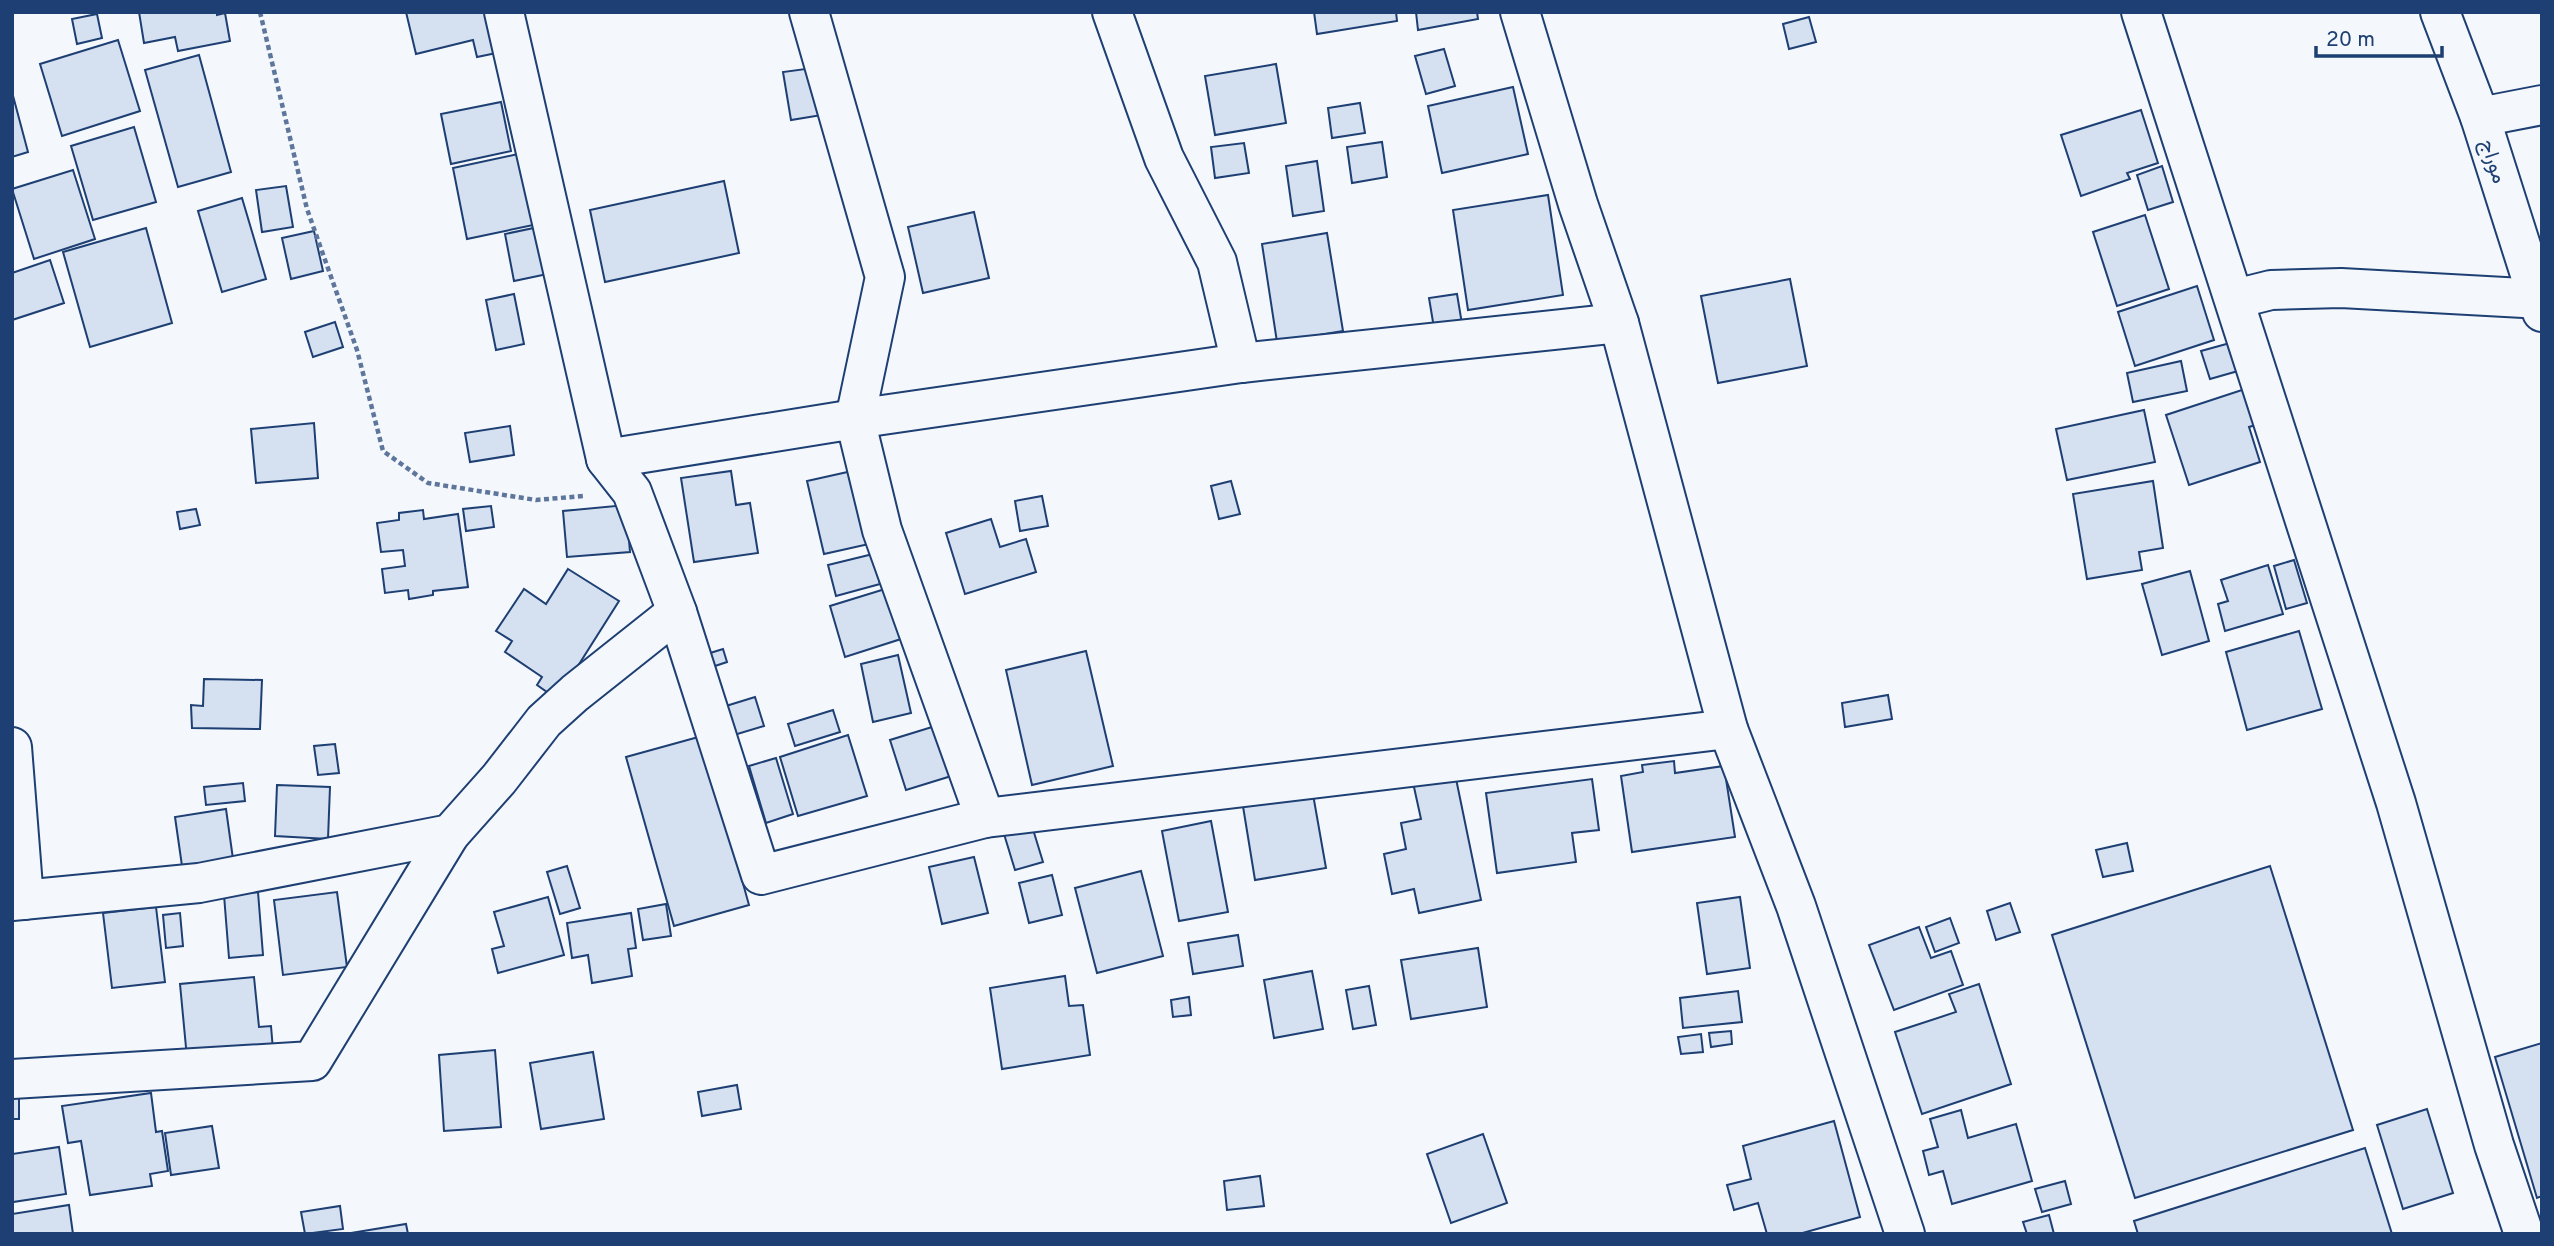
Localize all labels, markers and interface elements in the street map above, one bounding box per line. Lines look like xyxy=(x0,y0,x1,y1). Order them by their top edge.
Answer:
scale bar xyxy=(2316,14,2442,58)
text: 20 m xyxy=(2326,27,2375,54)
street label: موراج xyxy=(2473,136,2512,187)

